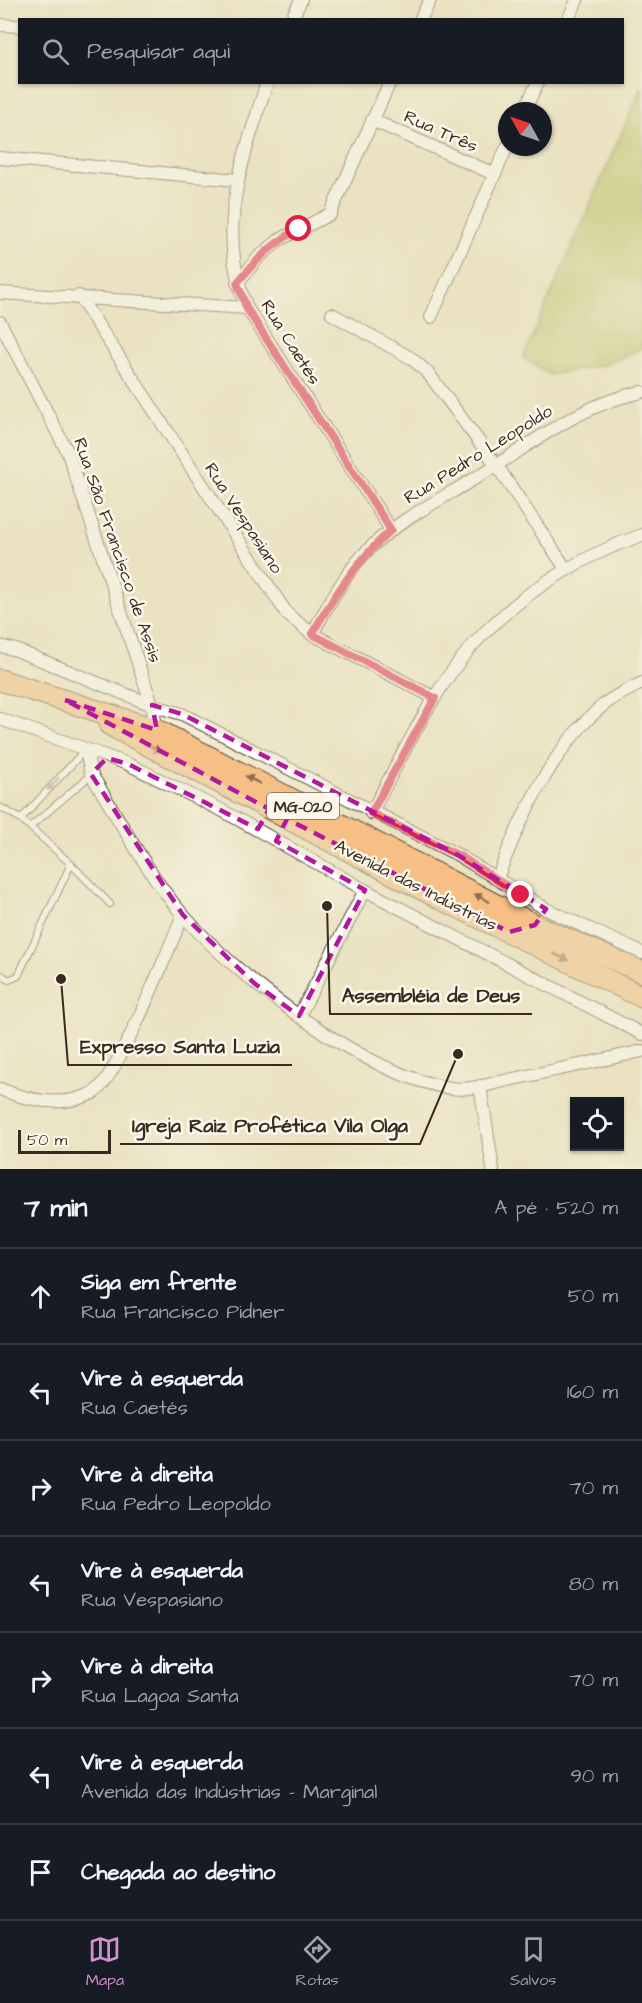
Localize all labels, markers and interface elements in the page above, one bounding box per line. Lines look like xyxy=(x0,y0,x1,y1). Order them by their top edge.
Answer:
search box xyxy=(18,18,624,84)
icon: search xyxy=(39,35,72,68)
text: Pesquisar aqui xyxy=(87,36,230,67)
north arrow xyxy=(498,102,552,156)
street label: Rua Três xyxy=(400,104,482,159)
route start xyxy=(285,215,311,241)
street label: Rua Caetés xyxy=(255,295,327,390)
street label: Rua Pedro Leopoldo xyxy=(399,399,557,510)
street label: Rua São Francisco de Assis xyxy=(67,434,168,666)
street label: Rua Vespasiano xyxy=(198,458,289,579)
one-way arrow xyxy=(145,743,162,753)
one-way arrow xyxy=(244,775,261,785)
one-way arrow xyxy=(46,777,60,792)
road number: MG-020 xyxy=(267,793,339,819)
street label: Avenida das Indústrias xyxy=(330,833,502,937)
route end xyxy=(507,881,533,907)
one-way arrow xyxy=(474,894,491,903)
one-way arrow xyxy=(553,953,570,962)
callout: Assembléia de Deus xyxy=(330,976,532,1014)
text: Assembléia de Deus xyxy=(342,982,520,1010)
callout: Expresso Santa Luzia xyxy=(68,1027,292,1065)
text: Expresso Santa Luzia xyxy=(80,1033,281,1061)
map controls xyxy=(570,1097,624,1151)
button: locate xyxy=(570,1097,624,1151)
callout: Igreja Raiz Profética Vila Olga xyxy=(120,1106,420,1144)
text: Igreja Raiz Profética Vila Olga xyxy=(132,1112,409,1141)
scale bar xyxy=(18,1127,111,1154)
text: 50 m xyxy=(27,1129,67,1151)
text: 7 min xyxy=(24,1190,88,1226)
text: A pé · 520 m xyxy=(495,1194,618,1222)
text: Siga em frente xyxy=(81,1267,237,1298)
icon: ahead xyxy=(24,1280,57,1313)
text: 50 m xyxy=(568,1282,618,1310)
text: Rua Francisco Pidner xyxy=(81,1298,284,1326)
text: Vire à esquerda xyxy=(81,1363,243,1394)
icon: left xyxy=(24,1376,57,1409)
text: 160 m xyxy=(567,1378,618,1406)
text: Rua Caetés xyxy=(81,1394,188,1422)
text: Vire à direita xyxy=(81,1459,213,1490)
icon: right xyxy=(24,1472,57,1505)
text: 70 m xyxy=(570,1474,618,1502)
text: Rua Pedro Leopoldo xyxy=(81,1490,271,1518)
text: Vire à esquerda xyxy=(81,1555,243,1586)
icon: left xyxy=(24,1568,57,1601)
text: 80 m xyxy=(569,1570,618,1598)
text: Rua Vespasiano xyxy=(81,1586,223,1614)
text: Vire à direita xyxy=(81,1651,213,1682)
icon: right xyxy=(24,1664,57,1697)
text: 70 m xyxy=(570,1666,618,1694)
text: Rua Lagoa Santa xyxy=(81,1682,239,1710)
text: Vire à esquerda xyxy=(81,1747,243,1778)
icon: left xyxy=(24,1760,57,1793)
text: 90 m xyxy=(570,1762,618,1790)
text: Avenida das Indústrias - Marginal xyxy=(81,1778,377,1806)
icon: arrive xyxy=(24,1856,57,1889)
text: Chegada ao destino xyxy=(81,1857,275,1888)
tab: Mapa xyxy=(86,1933,124,1991)
tab: Rotas xyxy=(296,1933,339,1991)
tab: Salvos xyxy=(510,1933,556,1991)

